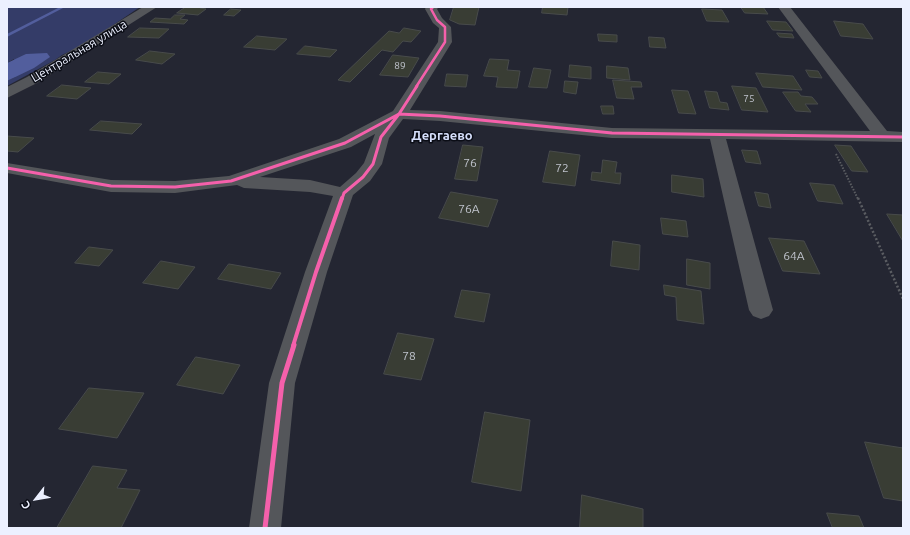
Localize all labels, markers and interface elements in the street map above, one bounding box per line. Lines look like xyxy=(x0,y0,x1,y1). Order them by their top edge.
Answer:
street label: Центральная улица xyxy=(29,17,129,85)
house number: 89 xyxy=(394,60,406,72)
house number: 75 xyxy=(743,93,755,105)
district label: Дергаево xyxy=(411,128,473,144)
house number: 76 xyxy=(463,156,477,170)
house number: 72 xyxy=(555,161,569,175)
house number: 76А xyxy=(458,202,480,216)
house number: 64А xyxy=(783,249,805,263)
house number: 78 xyxy=(402,349,416,363)
north arrow xyxy=(16,479,56,519)
text: С xyxy=(19,499,33,511)

